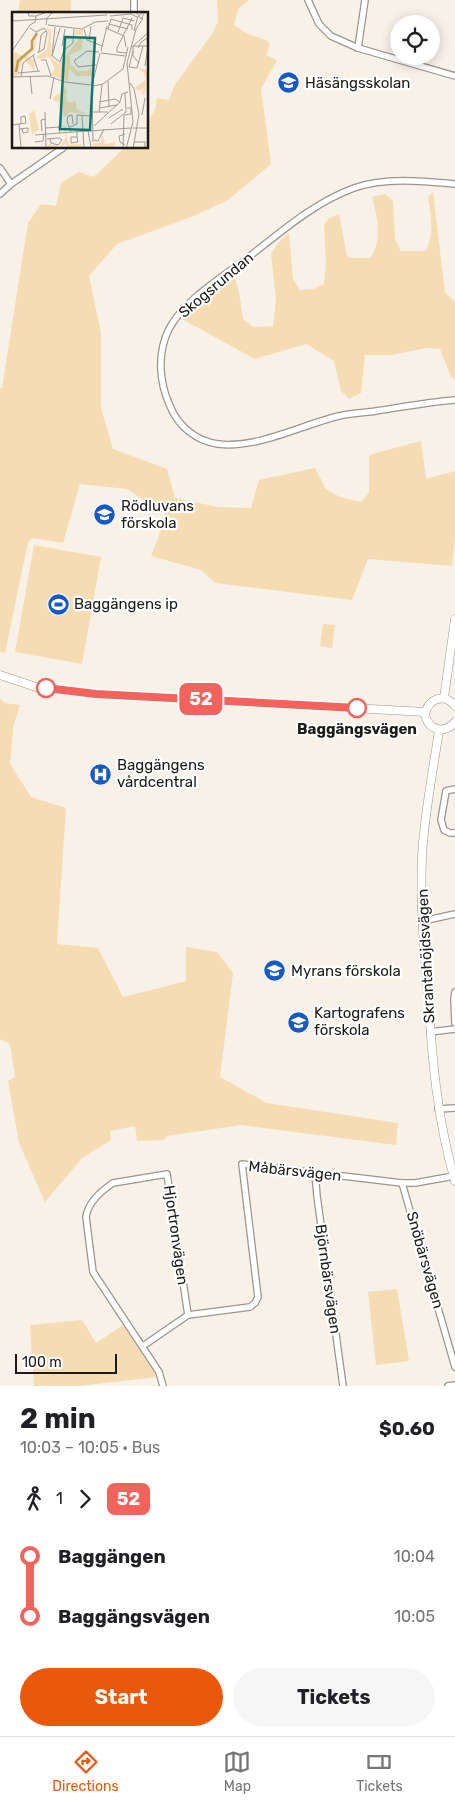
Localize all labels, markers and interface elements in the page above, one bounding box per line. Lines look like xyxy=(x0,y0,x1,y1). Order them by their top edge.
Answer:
inset map xyxy=(12,12,149,149)
map controls xyxy=(390,15,440,65)
button: locate xyxy=(390,15,440,65)
school or university icon: Häsängsskolan xyxy=(277,71,301,95)
place label: Häsängsskolan xyxy=(305,74,410,92)
street label: Skogsrundan xyxy=(175,249,257,321)
place label: Rödluvans förskola xyxy=(121,497,194,532)
school or university icon: Rödluvans förskola xyxy=(93,503,117,527)
sports icon: Baggängens ip xyxy=(46,592,70,616)
place label: Baggängens ip xyxy=(74,595,178,613)
unlabelled marker xyxy=(36,678,56,698)
line badge: 52 xyxy=(178,683,224,715)
text: 52 xyxy=(189,688,213,710)
marker: Baggängsvägen xyxy=(347,698,367,718)
place label: Baggängsvägen xyxy=(297,720,417,738)
place label: Baggängens vårdcentral xyxy=(117,756,205,791)
hospital icon: Baggängens vårdcentral xyxy=(89,762,113,786)
street label: Skrantahöjdsvägen xyxy=(413,888,439,1024)
school or university icon: Myrans förskola xyxy=(263,959,287,983)
place label: Myrans förskola xyxy=(291,962,401,980)
place label: Kartografens förskola xyxy=(314,1004,405,1039)
school or university icon: Kartografens förskola xyxy=(286,1010,310,1034)
street label: Måbärsvägen xyxy=(248,1157,342,1185)
street label: Hjortronvägen xyxy=(160,1184,192,1286)
street label: Snöbärsvägen xyxy=(403,1209,447,1311)
street label: Björnbärsvägen xyxy=(311,1223,345,1335)
scale bar xyxy=(15,1351,118,1374)
text: 100 m xyxy=(22,1354,62,1371)
text: 2 min xyxy=(20,1402,96,1435)
text: $0.60 xyxy=(379,1417,435,1440)
text: 10:03 – 10:05 · Bus xyxy=(20,1438,160,1457)
icon: walk xyxy=(20,1485,48,1513)
icon: forward xyxy=(71,1485,99,1513)
text: 52 xyxy=(117,1488,140,1510)
text: 1 xyxy=(56,1489,63,1508)
text: Baggängen xyxy=(58,1545,166,1568)
text: 10:04 xyxy=(394,1547,435,1566)
text: Baggängsvägen xyxy=(58,1605,210,1628)
text: 10:05 xyxy=(394,1607,435,1626)
button: Start xyxy=(20,1668,223,1726)
button: Tickets xyxy=(233,1668,435,1726)
tab: Directions xyxy=(52,1748,119,1795)
tab: Map xyxy=(223,1748,251,1795)
tab: Tickets xyxy=(356,1748,403,1795)

